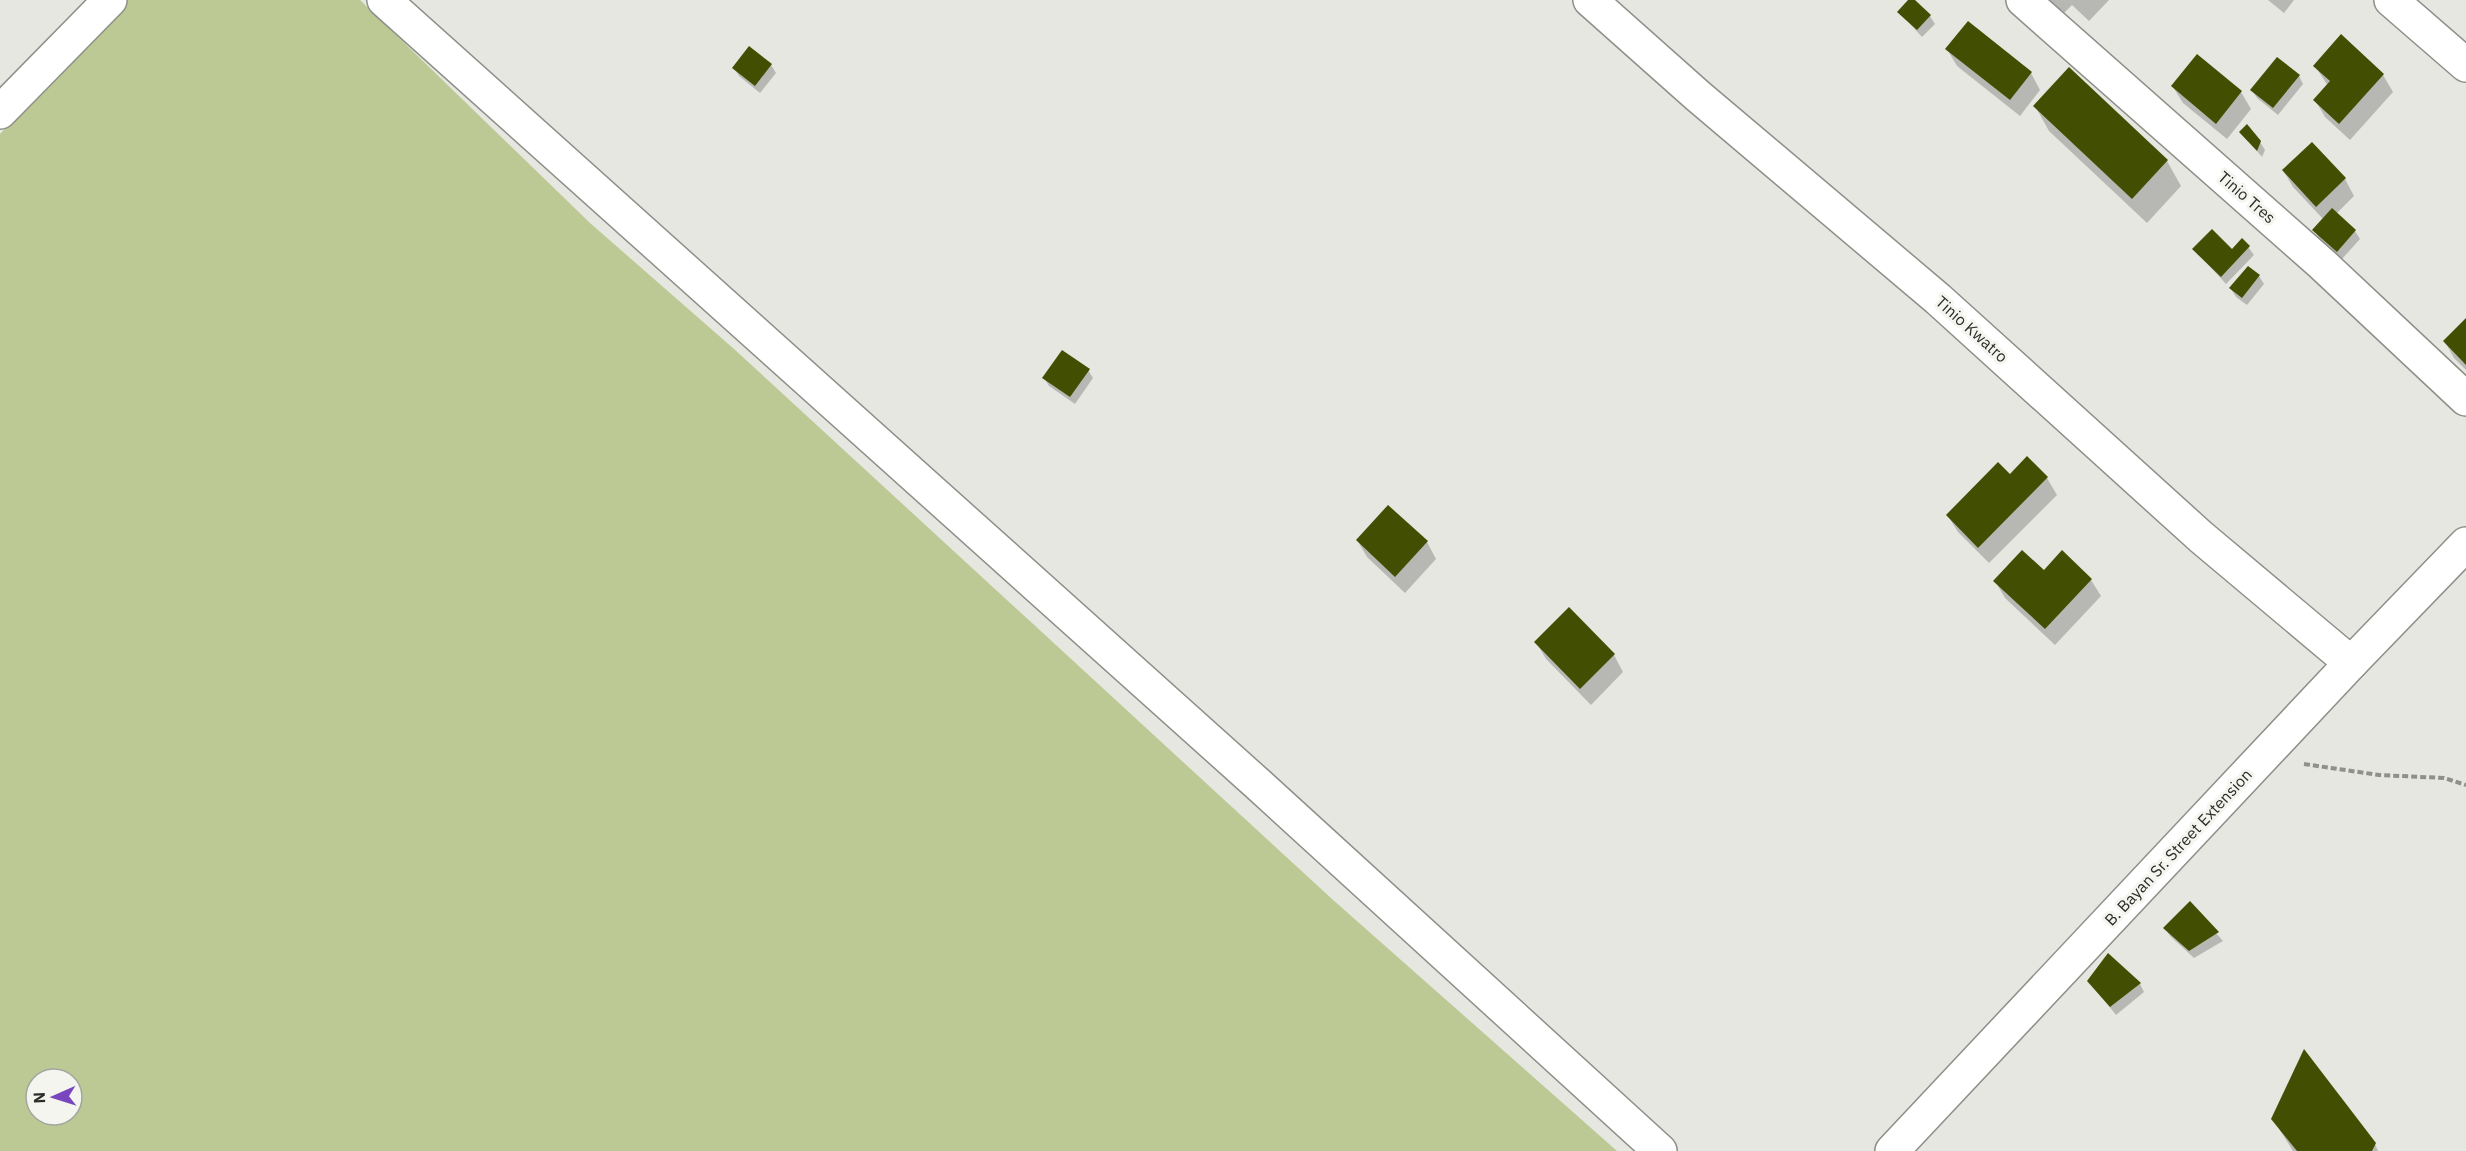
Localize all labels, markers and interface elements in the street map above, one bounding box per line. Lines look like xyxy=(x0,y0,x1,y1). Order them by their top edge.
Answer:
street label: Tinio Tres xyxy=(2214,167,2280,227)
street label: Tinio Kwatro xyxy=(1932,291,2012,367)
street label: B. Bayan Sr. Street Extension xyxy=(2100,765,2256,929)
north arrow xyxy=(24,1067,84,1127)
text: N xyxy=(29,1091,49,1104)

